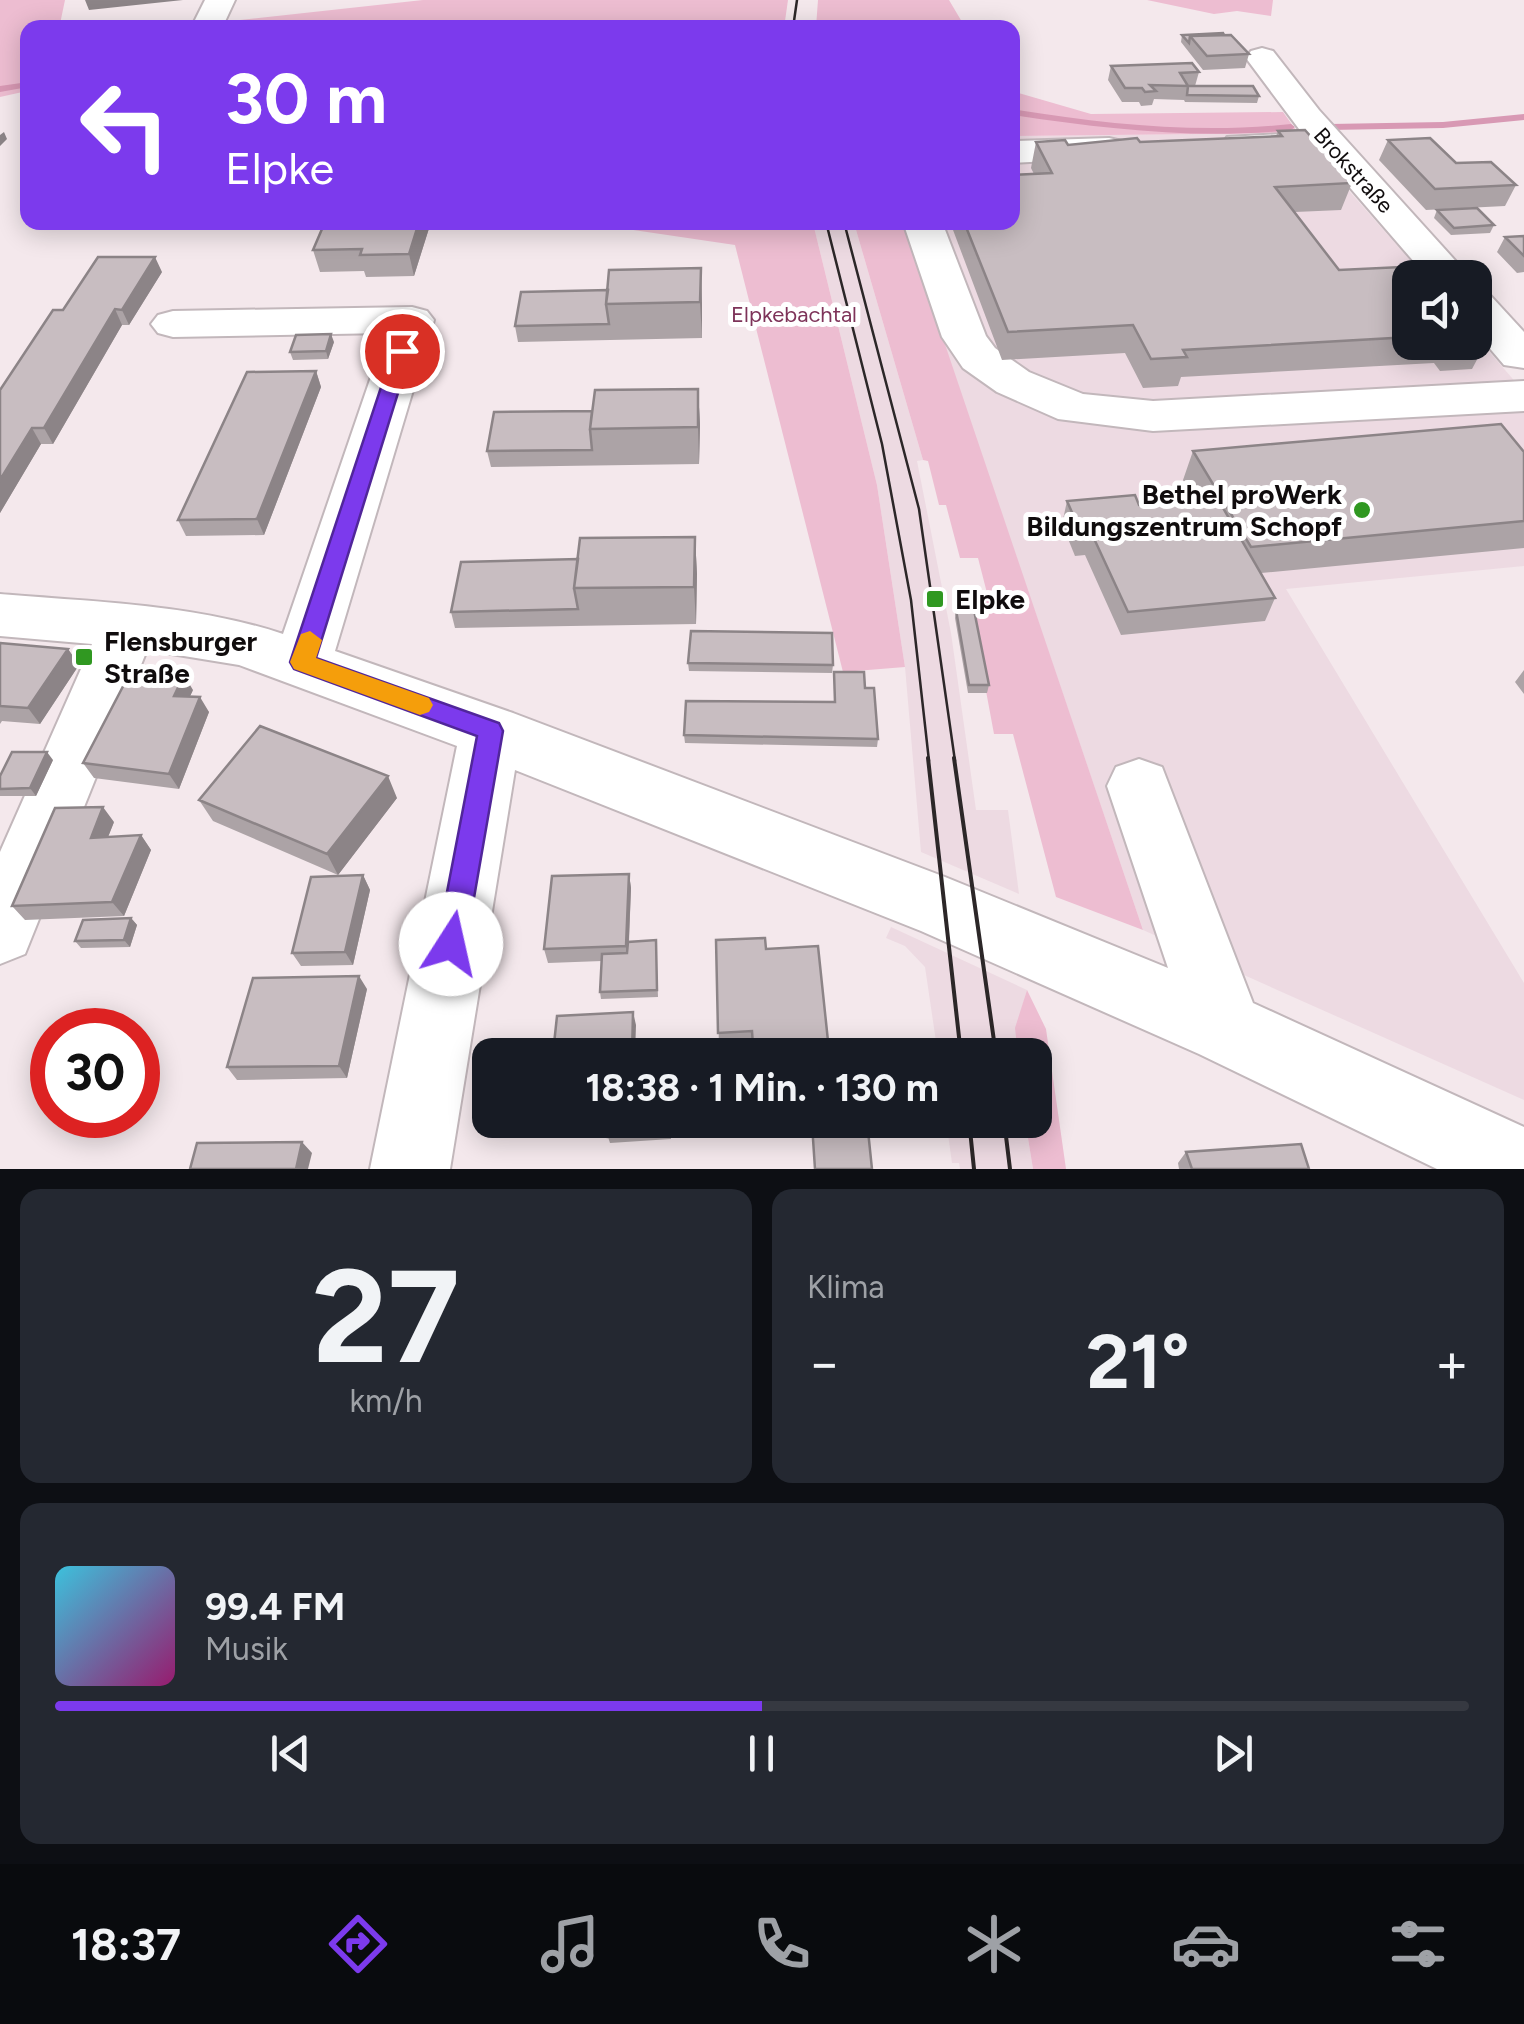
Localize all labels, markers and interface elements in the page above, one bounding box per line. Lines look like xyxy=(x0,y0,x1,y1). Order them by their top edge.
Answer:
text: 30 m xyxy=(225,56,387,141)
icon: left xyxy=(60,60,190,190)
street label: Brokstraße xyxy=(1308,122,1399,219)
text: Elpke xyxy=(225,141,334,195)
map controls xyxy=(1392,260,1492,360)
button: sound xyxy=(1392,260,1492,360)
park label: Elpkebachtal xyxy=(731,301,857,328)
pin xyxy=(360,309,445,394)
icon: arrive xyxy=(375,324,430,379)
place label: Bethel proWerk Bildungszentrum Schopf xyxy=(1026,477,1343,543)
marker: Bethel proWerk Bildungszentrum Schopf xyxy=(1351,499,1373,521)
place label: Elpke xyxy=(955,582,1025,616)
marker: Elpke xyxy=(924,588,946,610)
place label: Flensburger Straße xyxy=(104,624,257,690)
marker: Flensburger Straße xyxy=(73,646,95,668)
position arrow xyxy=(399,892,503,996)
speed limit sign: 30 xyxy=(30,1008,160,1138)
text: 18:38 · 1 Min. · 130 m xyxy=(585,1065,939,1111)
text: 27 xyxy=(312,1239,460,1395)
text: Klima xyxy=(807,1268,885,1306)
text: 21° xyxy=(1086,1317,1190,1407)
text: − xyxy=(807,1330,841,1396)
text: + xyxy=(1435,1330,1469,1396)
text: km/h xyxy=(349,1382,423,1420)
text: 99.4 FM xyxy=(205,1584,345,1630)
text: Musik xyxy=(205,1630,288,1668)
icon: previous xyxy=(263,1726,318,1781)
icon: pause xyxy=(734,1726,789,1781)
icon: next xyxy=(1206,1726,1261,1781)
icon: directions xyxy=(323,1909,393,1979)
icon: music xyxy=(535,1909,605,1979)
icon: phone xyxy=(747,1909,817,1979)
icon: climate xyxy=(959,1909,1029,1979)
icon: car xyxy=(1171,1909,1241,1979)
icon: filters xyxy=(1383,1909,1453,1979)
text: 18:37 xyxy=(71,1917,181,1971)

